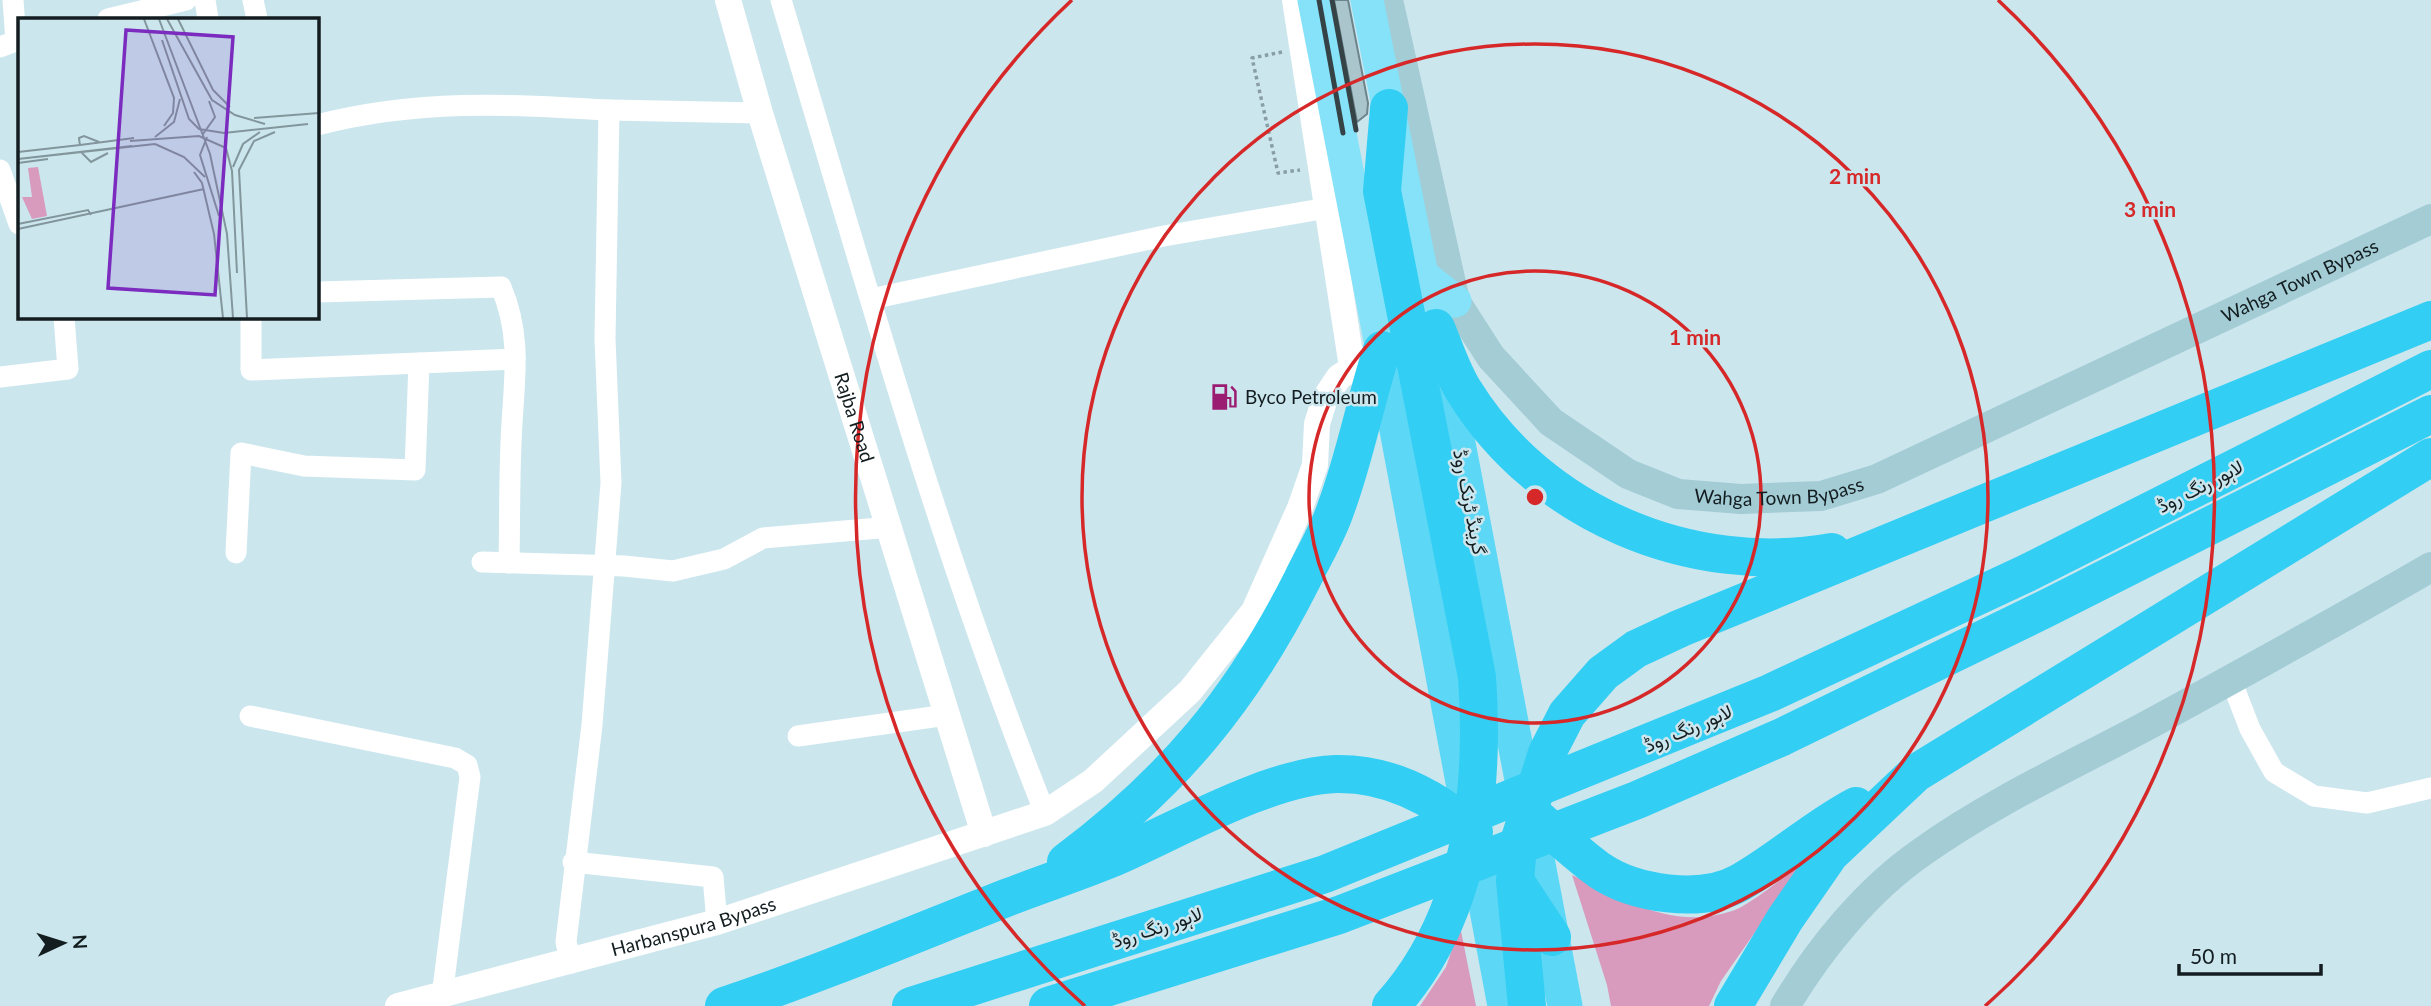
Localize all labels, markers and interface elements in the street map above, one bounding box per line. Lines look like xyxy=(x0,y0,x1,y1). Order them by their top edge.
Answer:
inset map xyxy=(18,18,318,318)
text: 2 min xyxy=(1829,163,1881,188)
text: 3 min xyxy=(2124,196,2176,221)
street label: Wahga Town Bypass xyxy=(2217,233,2382,327)
text: 1 min xyxy=(1669,324,1721,349)
street label: Rajba Road xyxy=(830,369,880,465)
fuel station icon: Byco Petroleum xyxy=(1209,382,1239,412)
place label: Byco Petroleum xyxy=(1245,385,1377,408)
street label: گرینڈ ٹرنک روڈ xyxy=(1448,447,1492,557)
street label: لاہور رنگ روڈ xyxy=(2153,454,2247,519)
street label: Wahga Town Bypass xyxy=(1694,472,1866,510)
centre of rings xyxy=(1523,485,1547,509)
street label: لاہور رنگ روڈ xyxy=(1640,699,1736,758)
street label: Harbanspura Bypass xyxy=(609,891,779,960)
street label: لاہور رنگ روڈ xyxy=(1109,901,1205,954)
north arrow xyxy=(28,908,98,978)
scale bar xyxy=(2179,932,2321,976)
text: N xyxy=(68,934,92,950)
text: 50 m xyxy=(2190,943,2237,968)

